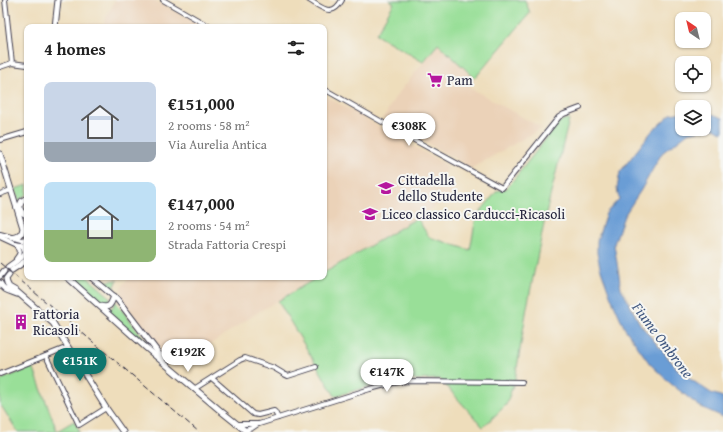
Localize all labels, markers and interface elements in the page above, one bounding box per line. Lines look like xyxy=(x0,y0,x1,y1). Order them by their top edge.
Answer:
north arrow xyxy=(675,12,711,48)
map controls xyxy=(675,12,711,136)
text: 4 homes xyxy=(44,36,106,61)
icon: filters xyxy=(285,37,307,59)
button: locate xyxy=(675,56,711,92)
place label: Pam xyxy=(447,70,473,90)
supermarket icon: Pam xyxy=(426,71,444,89)
text: €151,000 xyxy=(168,91,234,116)
icon: home xyxy=(76,98,124,146)
button: layers xyxy=(675,100,711,136)
pin: €308K xyxy=(381,113,437,147)
text: 2 rooms · 58 m² xyxy=(168,116,250,135)
text: €308K xyxy=(391,116,427,135)
text: Via Aurelia Antica xyxy=(168,135,267,154)
place label: Cittadella dello Studente xyxy=(398,170,483,206)
school or university icon: Cittadella dello Studente xyxy=(377,179,395,197)
text: €147,000 xyxy=(168,191,234,216)
icon: home xyxy=(76,198,124,246)
place label: Liceo classico Carducci-Ricasoli xyxy=(382,204,565,224)
school or university icon: Liceo classico Carducci-Ricasoli xyxy=(361,205,379,223)
text: 2 rooms · 54 m² xyxy=(168,216,250,235)
text: Strada Fattoria Crespi xyxy=(168,235,286,254)
water label: Fiume Ombrone xyxy=(627,297,699,382)
place label: Fattoria Ricasoli xyxy=(33,304,80,340)
building icon: Fattoria Ricasoli xyxy=(12,313,30,331)
pin: €192K xyxy=(160,339,216,373)
text: €192K xyxy=(170,342,206,361)
pin: €151K xyxy=(52,348,108,382)
text: €151K xyxy=(62,351,98,370)
pin: €147K xyxy=(359,359,415,393)
text: €147K xyxy=(369,362,405,381)

